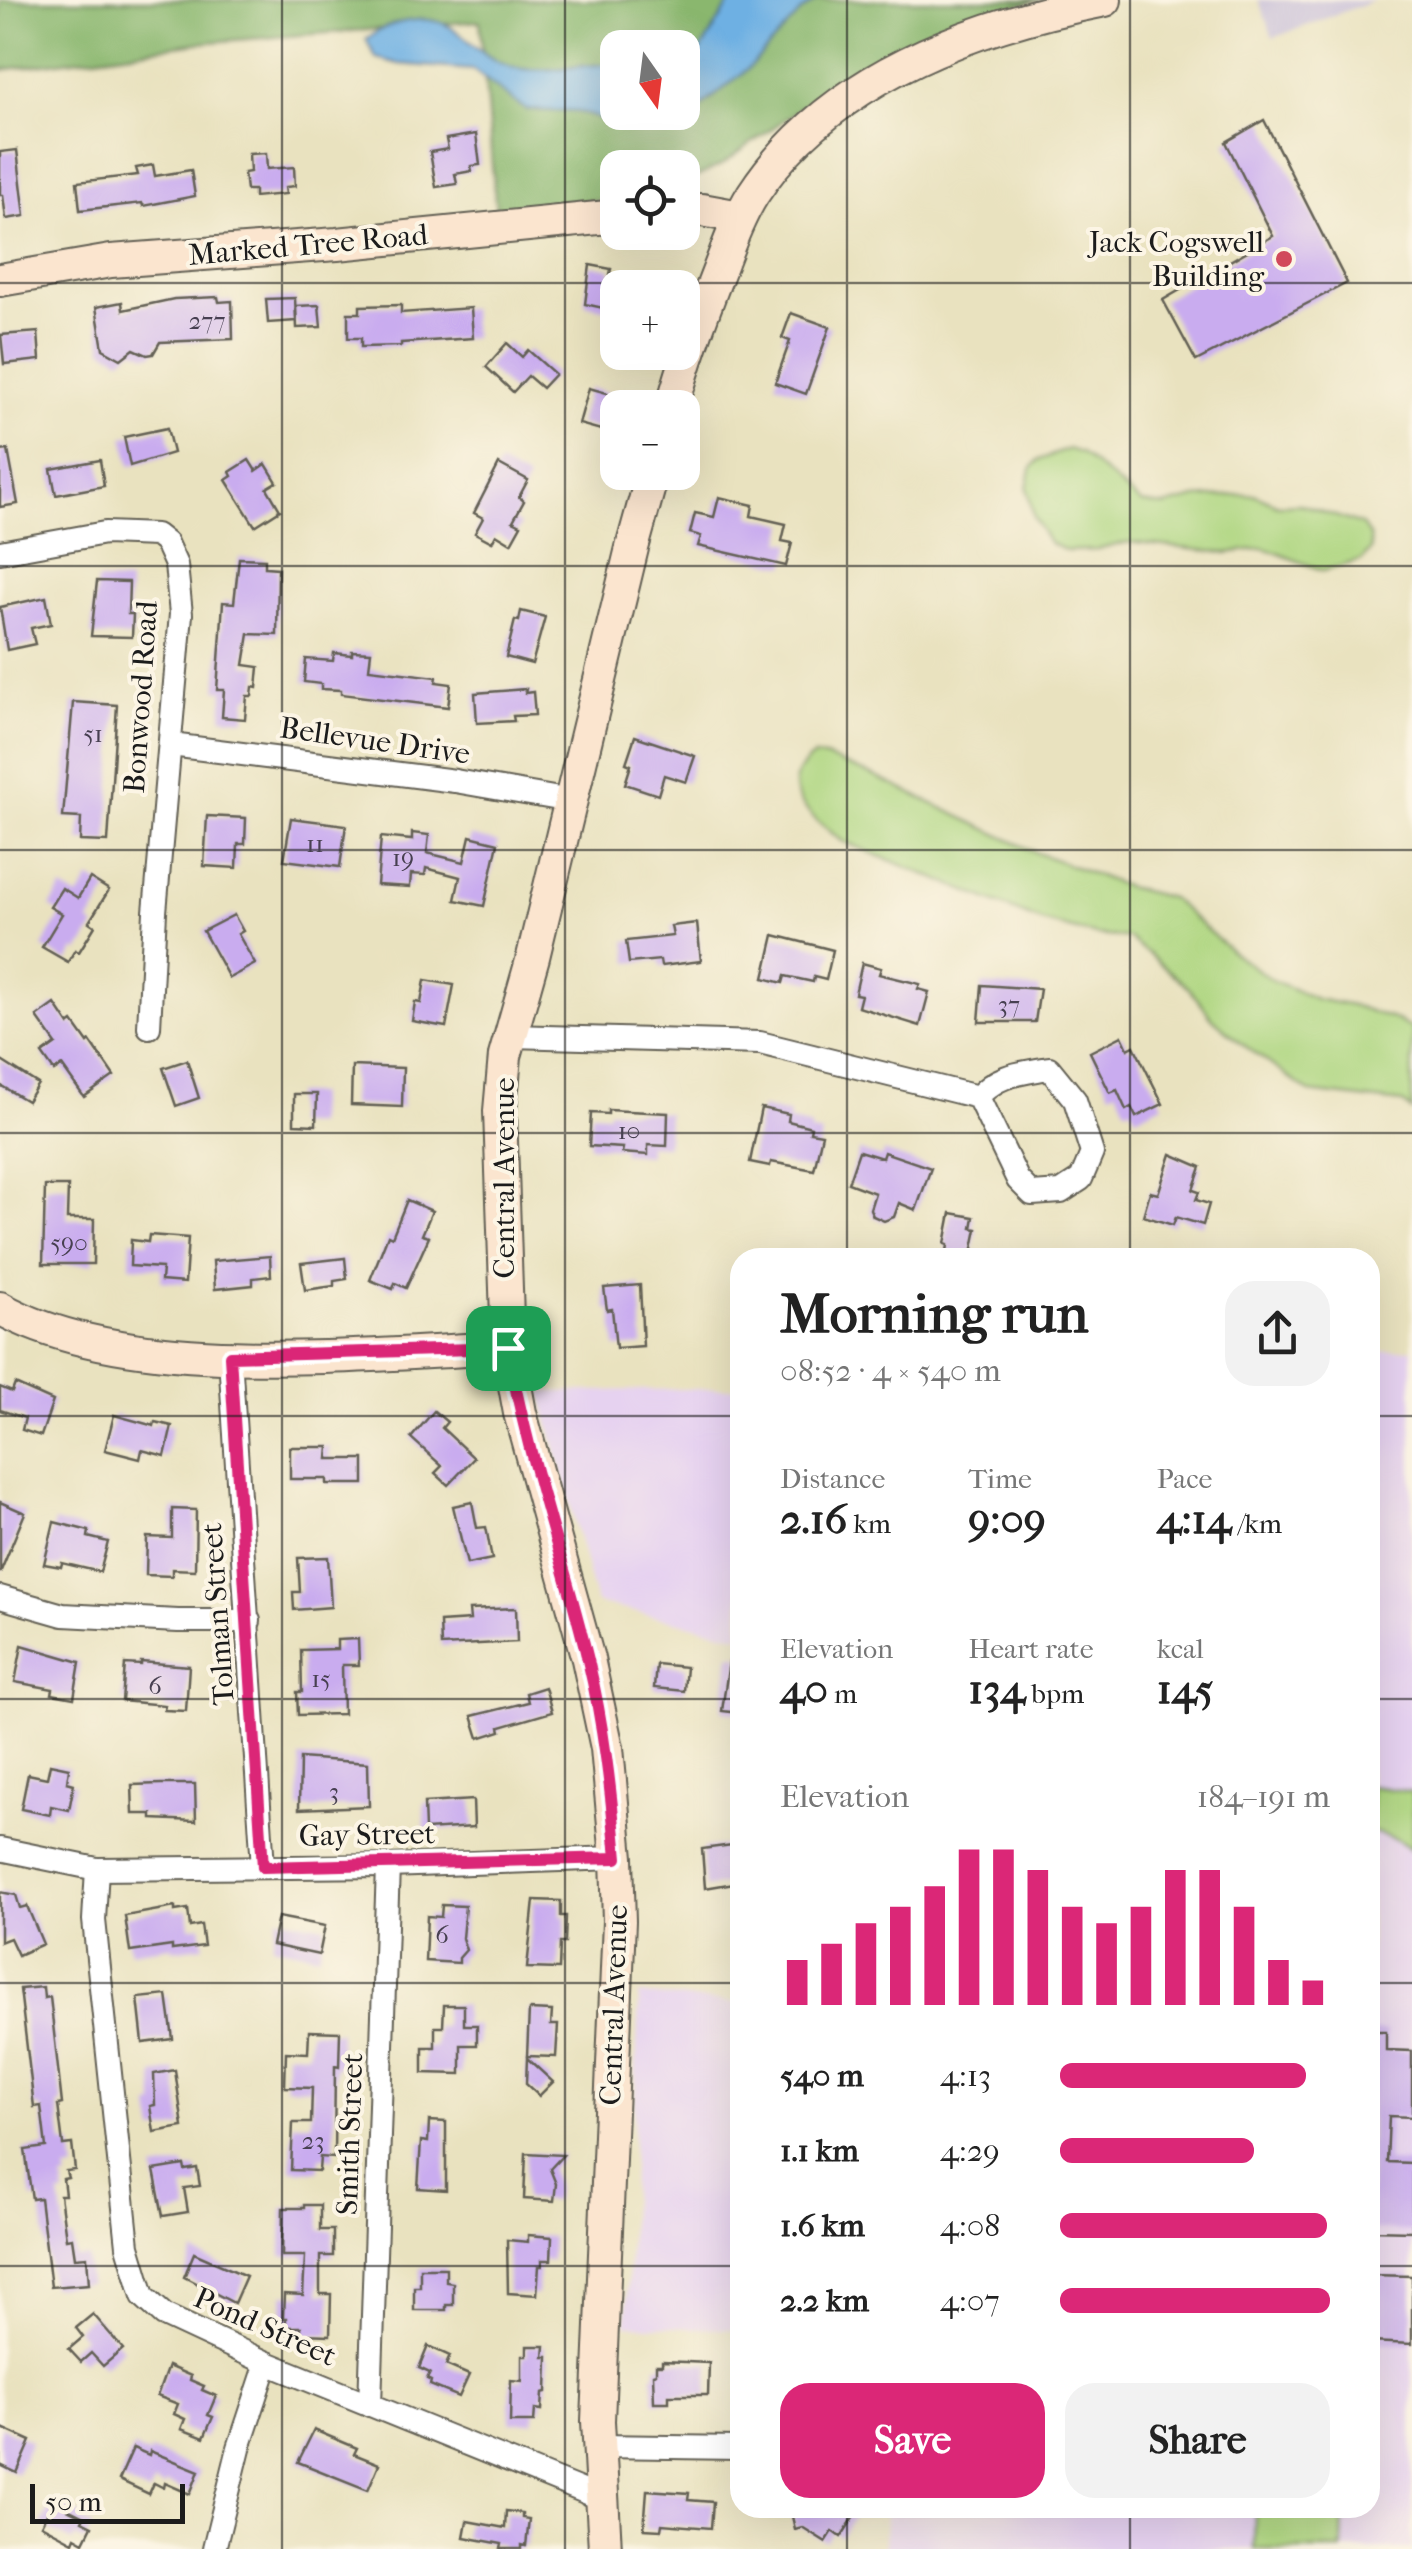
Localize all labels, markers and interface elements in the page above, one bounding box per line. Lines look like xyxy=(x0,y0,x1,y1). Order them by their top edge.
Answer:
north arrow xyxy=(600,30,700,130)
map controls xyxy=(600,30,700,490)
button: locate xyxy=(600,150,700,250)
street label: Marked Tree Road xyxy=(187,217,430,273)
place label: Jack Cogswell Building xyxy=(1087,225,1265,294)
marker: Jack Cogswell Building xyxy=(1273,248,1295,270)
button: + xyxy=(600,270,700,370)
house number: 277 xyxy=(189,306,225,335)
button: − xyxy=(600,390,700,490)
street label: Bonwood Road xyxy=(117,599,165,795)
street label: Bellevue Drive xyxy=(278,710,472,772)
house number: 51 xyxy=(83,719,103,748)
house number: 11 xyxy=(306,829,324,858)
house number: 19 xyxy=(392,843,414,872)
house number: 37 xyxy=(998,990,1020,1019)
street label: Central Avenue xyxy=(487,1077,522,1279)
house number: 10 xyxy=(618,1116,640,1145)
house number: 590 xyxy=(50,1228,88,1257)
button: share xyxy=(1225,1281,1330,1386)
text: Morning run xyxy=(780,1282,1088,1346)
pin xyxy=(466,1306,551,1391)
icon: arrive xyxy=(481,1321,536,1376)
text: 08:52 · 4 × 540 m xyxy=(780,1352,1001,1389)
text: Distance xyxy=(780,1462,885,1495)
text: Time xyxy=(968,1462,1032,1495)
text: Pace xyxy=(1157,1462,1212,1495)
text: 2.16 xyxy=(780,1495,847,1544)
text: 9:09 xyxy=(968,1495,1046,1544)
text: 4:14 xyxy=(1157,1495,1231,1544)
text: km xyxy=(847,1507,891,1540)
text: /km xyxy=(1231,1507,1282,1540)
street label: Tolman Street xyxy=(194,1521,242,1706)
text: Elevation xyxy=(780,1632,893,1665)
text: Heart rate xyxy=(968,1632,1094,1665)
text: kcal xyxy=(1157,1632,1204,1665)
house number: 15 xyxy=(311,1664,331,1693)
text: 40 xyxy=(780,1665,828,1714)
text: 134 xyxy=(968,1665,1025,1714)
text: 145 xyxy=(1157,1665,1214,1714)
house number: 6 xyxy=(148,1671,162,1700)
text: m xyxy=(828,1677,857,1710)
text: bpm xyxy=(1025,1677,1084,1710)
house number: 3 xyxy=(329,1777,339,1806)
text: Elevation xyxy=(780,1778,909,1815)
text: 184–191 m xyxy=(1197,1778,1330,1815)
street label: Gay Street xyxy=(299,1816,436,1854)
street label: Central Avenue xyxy=(593,1904,635,2106)
house number: 6 xyxy=(435,1920,449,1949)
street label: Smith Street xyxy=(330,2052,370,2216)
text: 540 m xyxy=(780,2057,864,2094)
text: 4:13 xyxy=(940,2057,991,2094)
house number: 23 xyxy=(301,2126,325,2155)
text: 1.1 km xyxy=(780,2132,859,2169)
text: 4:29 xyxy=(940,2132,1000,2169)
text: 1.6 km xyxy=(780,2207,865,2244)
text: 4:08 xyxy=(940,2207,1000,2244)
street label: Pond Street xyxy=(189,2280,342,2374)
text: 2.2 km xyxy=(780,2282,869,2319)
text: 4:07 xyxy=(940,2282,1000,2319)
button: Save xyxy=(780,2383,1045,2498)
button: Share xyxy=(1065,2383,1330,2498)
scale bar xyxy=(30,2479,185,2524)
text: 50 m xyxy=(45,2485,102,2518)

